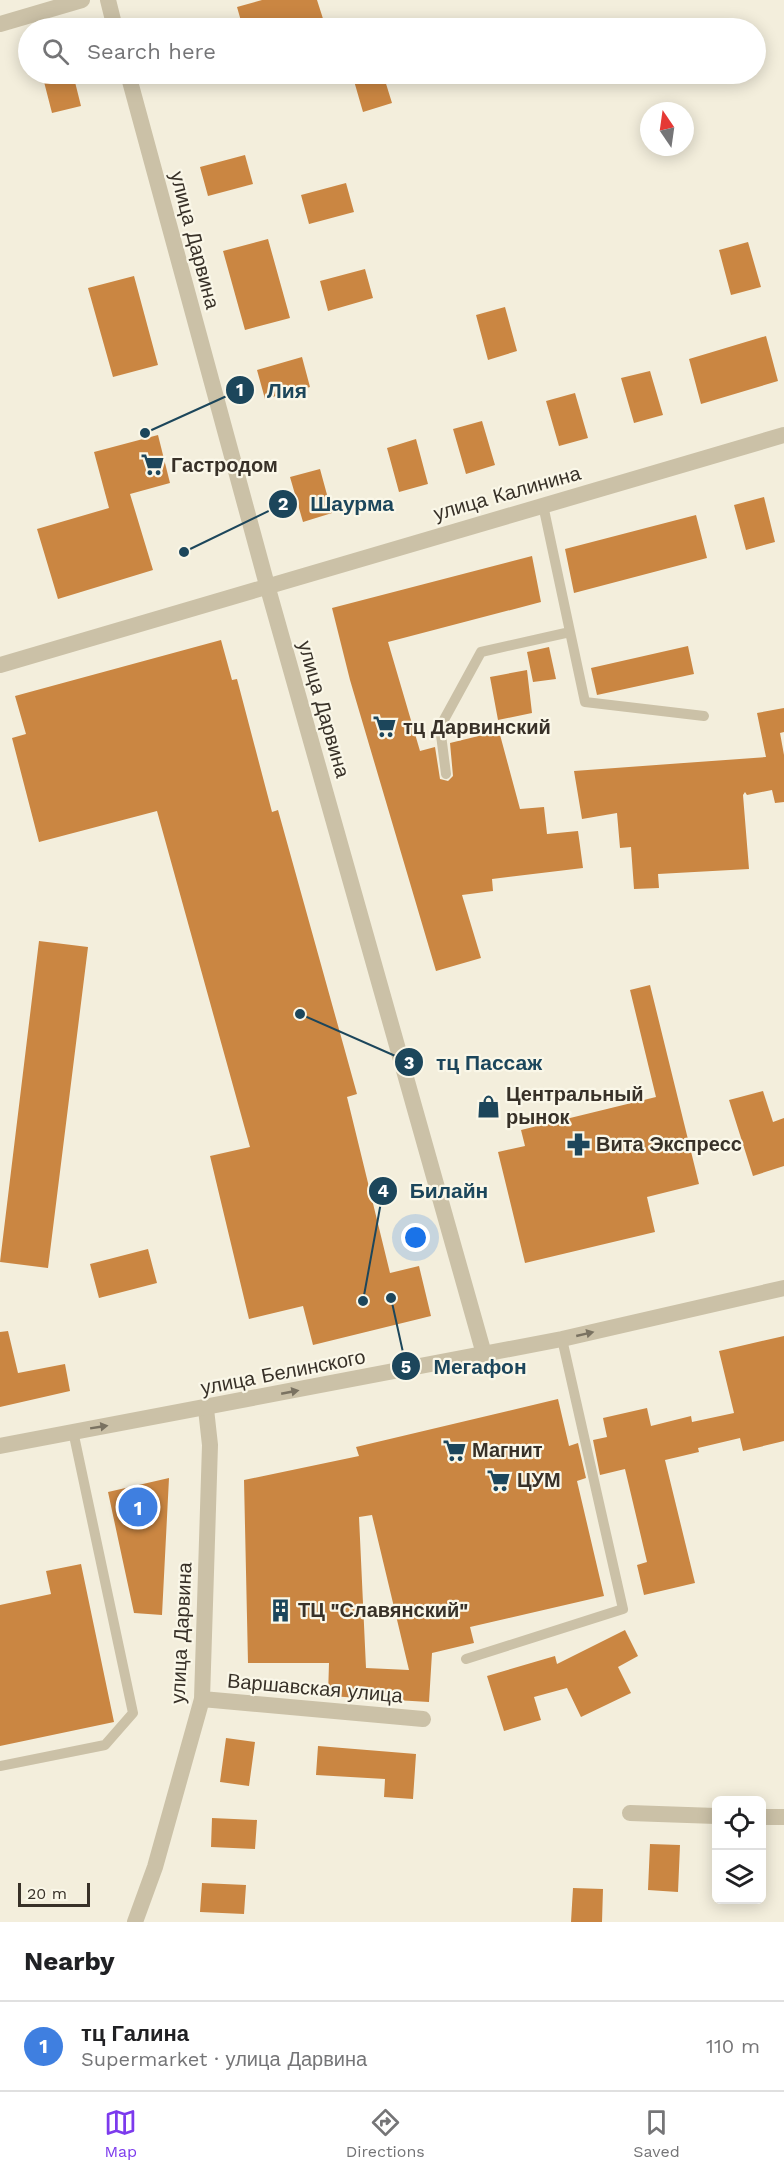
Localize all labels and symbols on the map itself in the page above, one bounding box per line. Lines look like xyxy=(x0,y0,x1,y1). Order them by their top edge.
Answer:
north arrow xyxy=(640,102,694,156)
street label: улица Дарвина xyxy=(165,169,225,312)
callout: Лия xyxy=(225,371,319,410)
text: Лия xyxy=(267,378,307,403)
text: 1 xyxy=(236,379,244,400)
supermarket icon: Гастродом xyxy=(140,452,166,478)
place label: Гастродом xyxy=(171,453,278,477)
street label: улица Калинина xyxy=(431,460,584,525)
callout: Шаурма xyxy=(268,484,406,523)
text: Шаурма xyxy=(310,491,394,516)
text: 2 xyxy=(278,493,288,514)
street label: улица Дарвина xyxy=(293,638,355,781)
supermarket icon: тц Дарвинский xyxy=(372,714,398,740)
place label: тц Дарвинский xyxy=(403,715,551,739)
callout: тц Пассаж xyxy=(394,1043,554,1082)
text: тц Пассаж xyxy=(436,1050,543,1075)
text: 3 xyxy=(404,1052,414,1073)
place label: Центральный рынок xyxy=(506,1082,644,1129)
shop icon: Центральный рынок xyxy=(475,1093,501,1119)
pharmacy icon: Вита Экспресс xyxy=(565,1131,591,1157)
place label: Вита Экспресс xyxy=(596,1132,742,1156)
callout: Билайн xyxy=(368,1171,501,1210)
text: Билайн xyxy=(410,1178,488,1203)
text: 4 xyxy=(377,1180,389,1201)
your location xyxy=(401,1223,430,1252)
one-way arrow xyxy=(575,1328,594,1338)
street label: улица Белинского xyxy=(199,1344,367,1400)
callout: Мегафон xyxy=(391,1347,538,1386)
text: Мегафон xyxy=(433,1354,527,1379)
text: 5 xyxy=(401,1356,411,1377)
one-way arrow xyxy=(281,1387,300,1396)
one-way arrow xyxy=(89,1422,108,1431)
supermarket icon: Магнит xyxy=(441,1437,467,1463)
place label: Магнит xyxy=(472,1438,543,1462)
supermarket icon: ЦУМ xyxy=(486,1467,512,1493)
place label: ЦУМ xyxy=(517,1468,561,1492)
pin: 1 xyxy=(118,1484,158,1530)
street label: улица Дарвина xyxy=(165,1561,197,1704)
building icon: ТЦ "Славянский" xyxy=(267,1597,293,1623)
place label: ТЦ "Славянский" xyxy=(298,1598,468,1622)
street label: Варшавская улица xyxy=(226,1668,405,1708)
scale bar xyxy=(18,1880,90,1908)

